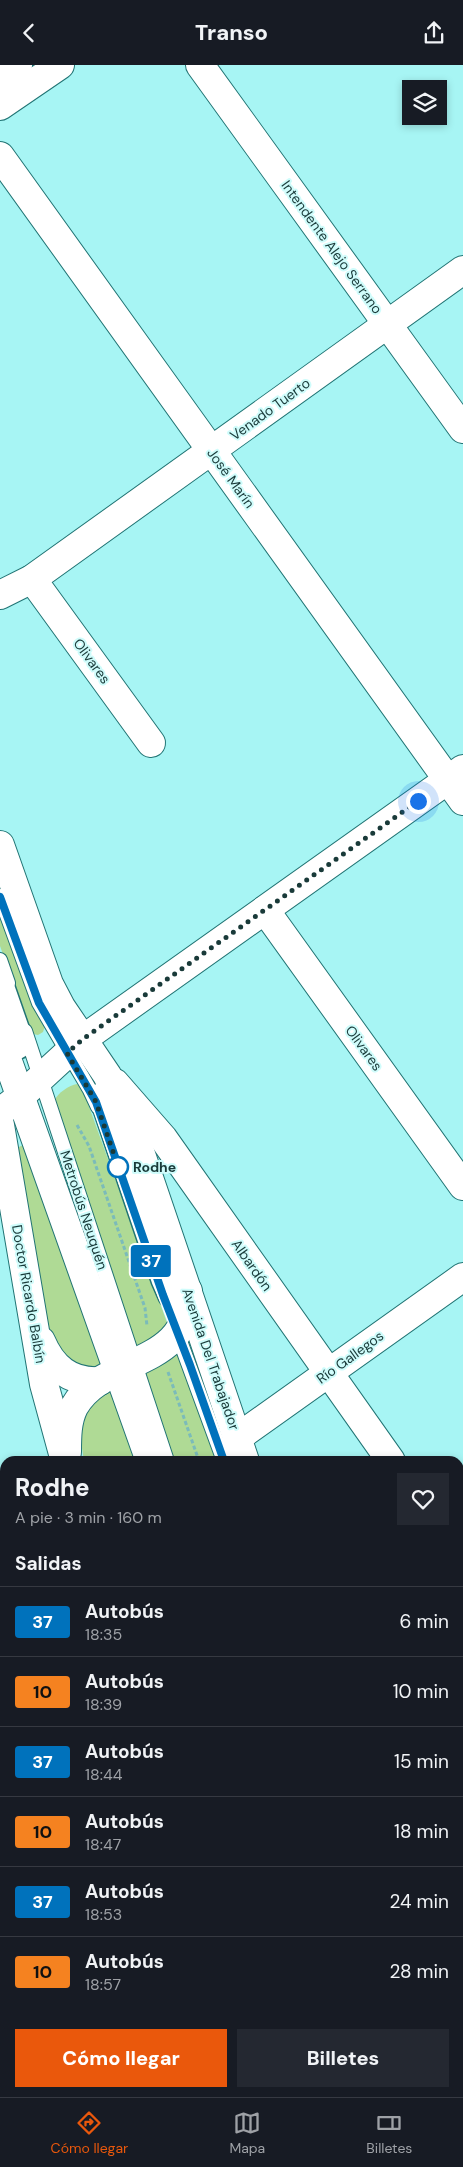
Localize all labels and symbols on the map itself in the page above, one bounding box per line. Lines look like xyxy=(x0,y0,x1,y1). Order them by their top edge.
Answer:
street label: Intendente Alejo Serrano xyxy=(278,177,386,317)
street label: Venado Tuerto xyxy=(226,374,314,444)
street label: José Marín xyxy=(203,444,259,512)
street label: Olivares xyxy=(69,635,115,687)
your location xyxy=(406,789,431,814)
street label: Olivares xyxy=(341,1022,387,1074)
street label: Metrobús Neuquén xyxy=(56,1148,112,1272)
marker: Rodhe xyxy=(107,1156,129,1178)
place label: Rodhe xyxy=(133,1158,176,1176)
street label: Doctor Ricardo Balbín xyxy=(8,1223,50,1365)
street label: Albardón xyxy=(228,1236,276,1294)
line badge: 37 xyxy=(128,1245,174,1277)
street label: Avenida Del Trabajador xyxy=(178,1286,244,1432)
street label: Río Gallegos xyxy=(313,1327,387,1387)

